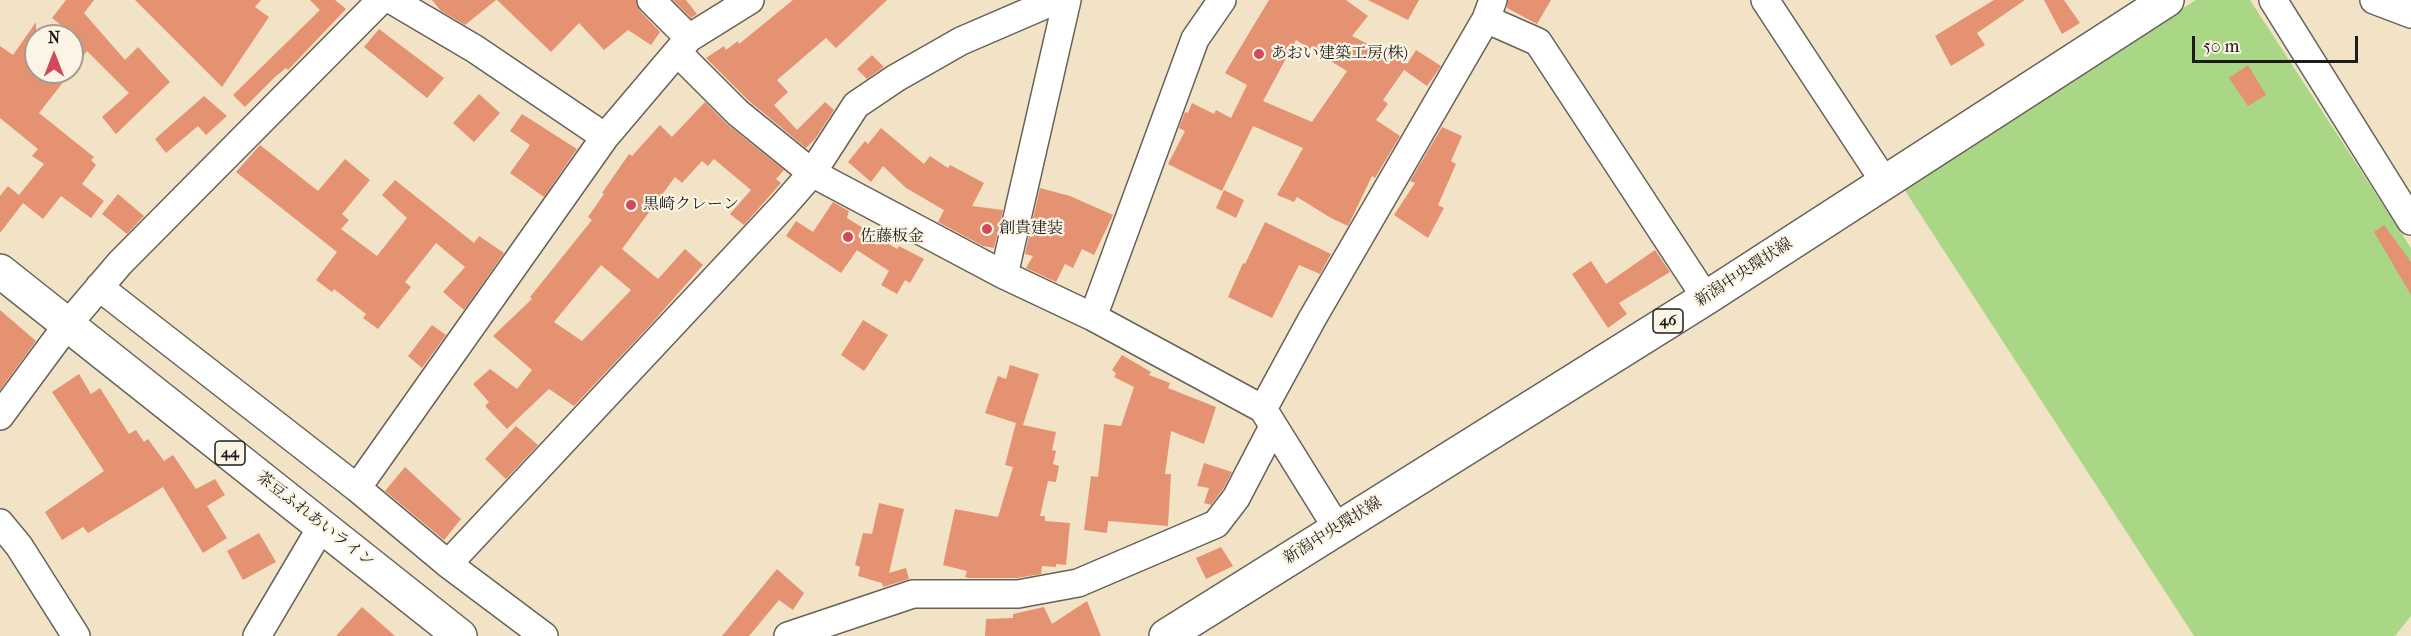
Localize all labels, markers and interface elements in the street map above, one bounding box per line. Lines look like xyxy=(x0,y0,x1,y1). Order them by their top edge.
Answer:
north arrow xyxy=(24,24,84,84)
scale bar xyxy=(2195,24,2362,62)
text: N xyxy=(48,28,60,47)
text: 50 m xyxy=(2203,36,2239,57)
place label: あおい建築工房(株) xyxy=(1271,44,1408,64)
marker: あおい建築工房(株) xyxy=(1252,47,1266,61)
place label: 黒崎クレーン xyxy=(643,195,739,215)
marker: 黒崎クレーン xyxy=(624,198,638,212)
place label: 創貴建装 xyxy=(999,219,1063,239)
marker: 創貴建装 xyxy=(980,222,994,236)
place label: 佐藤板金 xyxy=(860,227,924,247)
marker: 佐藤板金 xyxy=(841,230,855,244)
street label: 新潟中央環状線 xyxy=(1692,234,1796,312)
road number: 46 xyxy=(1653,309,1683,333)
road number: 44 xyxy=(215,441,245,465)
street label: 茶豆ふれあいライン xyxy=(252,468,378,572)
street label: 新潟中央環状線 xyxy=(1280,493,1386,569)

